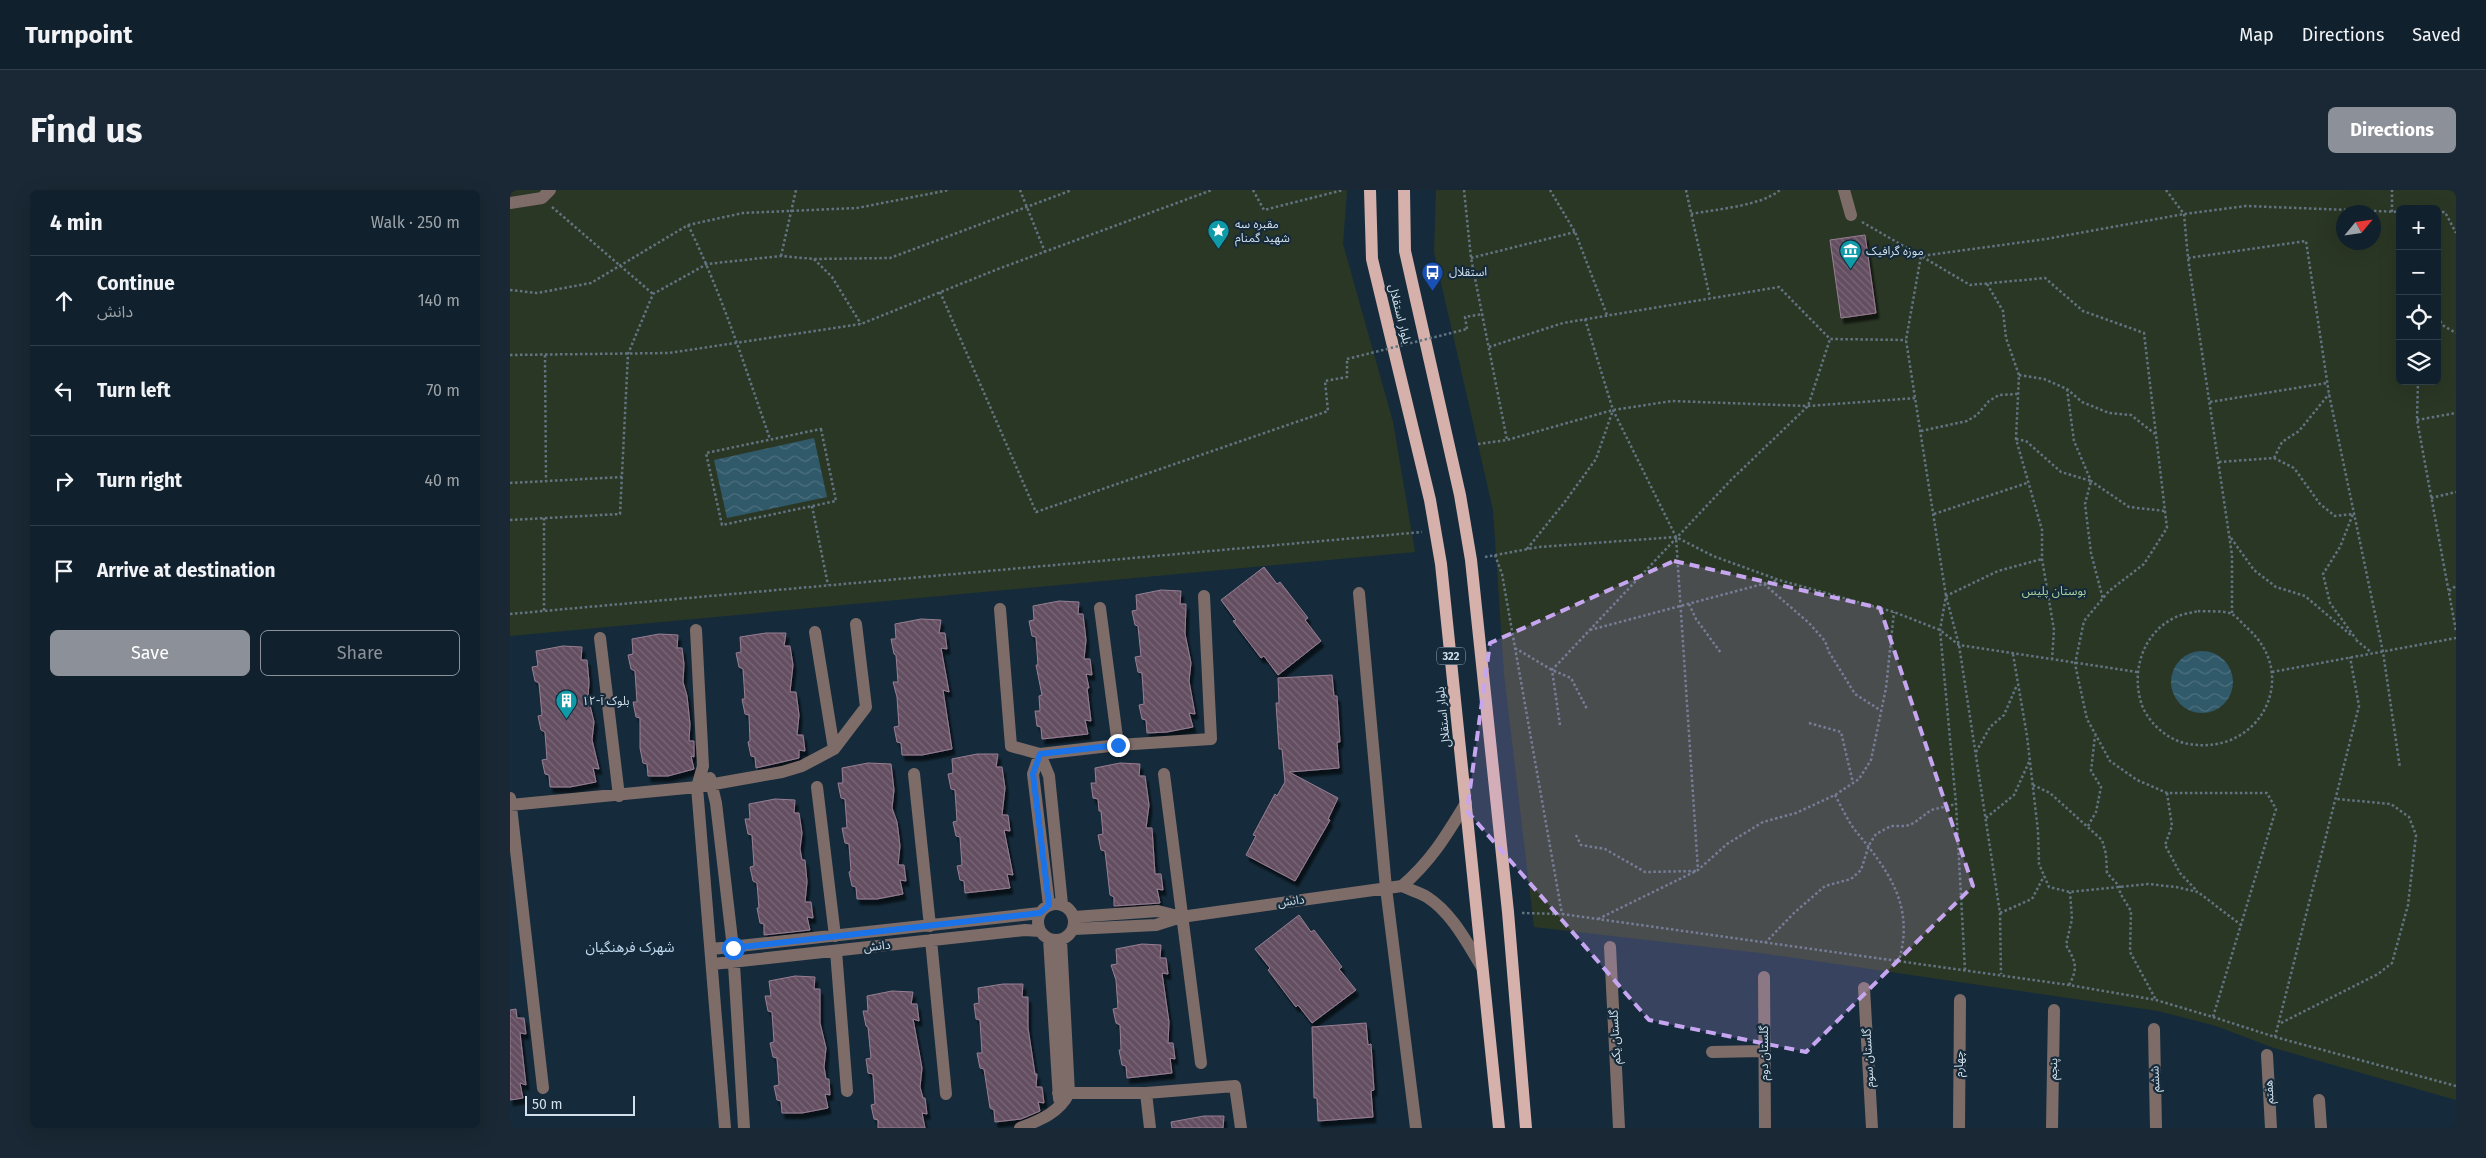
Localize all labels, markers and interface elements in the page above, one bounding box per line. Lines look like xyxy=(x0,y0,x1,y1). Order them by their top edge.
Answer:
text: Turnpoint xyxy=(25,21,132,49)
text: Map xyxy=(2239,24,2274,46)
text: Directions xyxy=(2302,24,2384,46)
text: Saved xyxy=(2412,24,2461,46)
button: Directions xyxy=(2328,107,2456,153)
text: Find us xyxy=(30,109,142,151)
north arrow xyxy=(2336,205,2381,250)
map controls xyxy=(2396,205,2441,385)
button: + xyxy=(2396,205,2441,250)
text: 4 min xyxy=(50,210,103,236)
text: Walk · 250 m xyxy=(371,213,460,232)
place label: مقبره سه شهید گمنام xyxy=(1235,217,1290,247)
place icon: مقبره سه شهید گمنام xyxy=(1207,219,1231,250)
museum icon: موزه گرافیک xyxy=(1838,239,1862,270)
place label: موزه گرافیک xyxy=(1866,244,1924,258)
button: − xyxy=(2396,250,2441,295)
bus stop icon: استقلال xyxy=(1421,260,1445,291)
place label: استقلال xyxy=(1449,265,1487,279)
text: Continue xyxy=(97,272,175,295)
street label: بلوار استقلال xyxy=(1386,283,1414,345)
icon: ahead xyxy=(50,287,78,315)
text: 140 m xyxy=(418,291,460,310)
button: locate xyxy=(2396,295,2441,340)
text: دانش xyxy=(97,302,133,321)
button: layers xyxy=(2396,340,2441,385)
icon: left xyxy=(50,377,78,405)
text: Turn left xyxy=(97,379,171,402)
text: 70 m xyxy=(426,381,460,400)
icon: right xyxy=(50,467,78,495)
text: Turn right xyxy=(97,469,182,492)
text: 40 m xyxy=(425,471,460,490)
icon: arrive xyxy=(50,557,78,585)
text: Arrive at destination xyxy=(97,559,276,582)
park label: بوستان پلیس xyxy=(2022,584,2086,599)
button: Save xyxy=(50,630,250,676)
button: Share xyxy=(260,630,460,676)
road number: 322 xyxy=(1437,648,1465,664)
street label: بلوار استقلال xyxy=(1433,686,1453,748)
building icon: بلوک آ-۱۲ xyxy=(554,689,578,720)
place label: بلوک آ-۱۲ xyxy=(582,694,630,708)
route end xyxy=(1107,734,1130,757)
street label: دانش xyxy=(1277,892,1306,910)
route start xyxy=(722,937,745,960)
street label: دانش xyxy=(863,938,891,954)
district label: شهرک فرهنگیان xyxy=(585,939,675,956)
street label: گلستان یکم xyxy=(1607,1008,1625,1065)
street label: گلستان دوم xyxy=(1757,1024,1773,1081)
street label: گلستان سوم xyxy=(1859,1027,1879,1088)
street label: چهارم xyxy=(1952,1051,1968,1077)
street label: پنجم xyxy=(2046,1058,2062,1080)
street label: ششم xyxy=(2148,1066,2164,1092)
street label: هفتم xyxy=(2261,1079,2279,1104)
scale bar xyxy=(525,1093,635,1116)
text: 50 m xyxy=(532,1096,563,1113)

